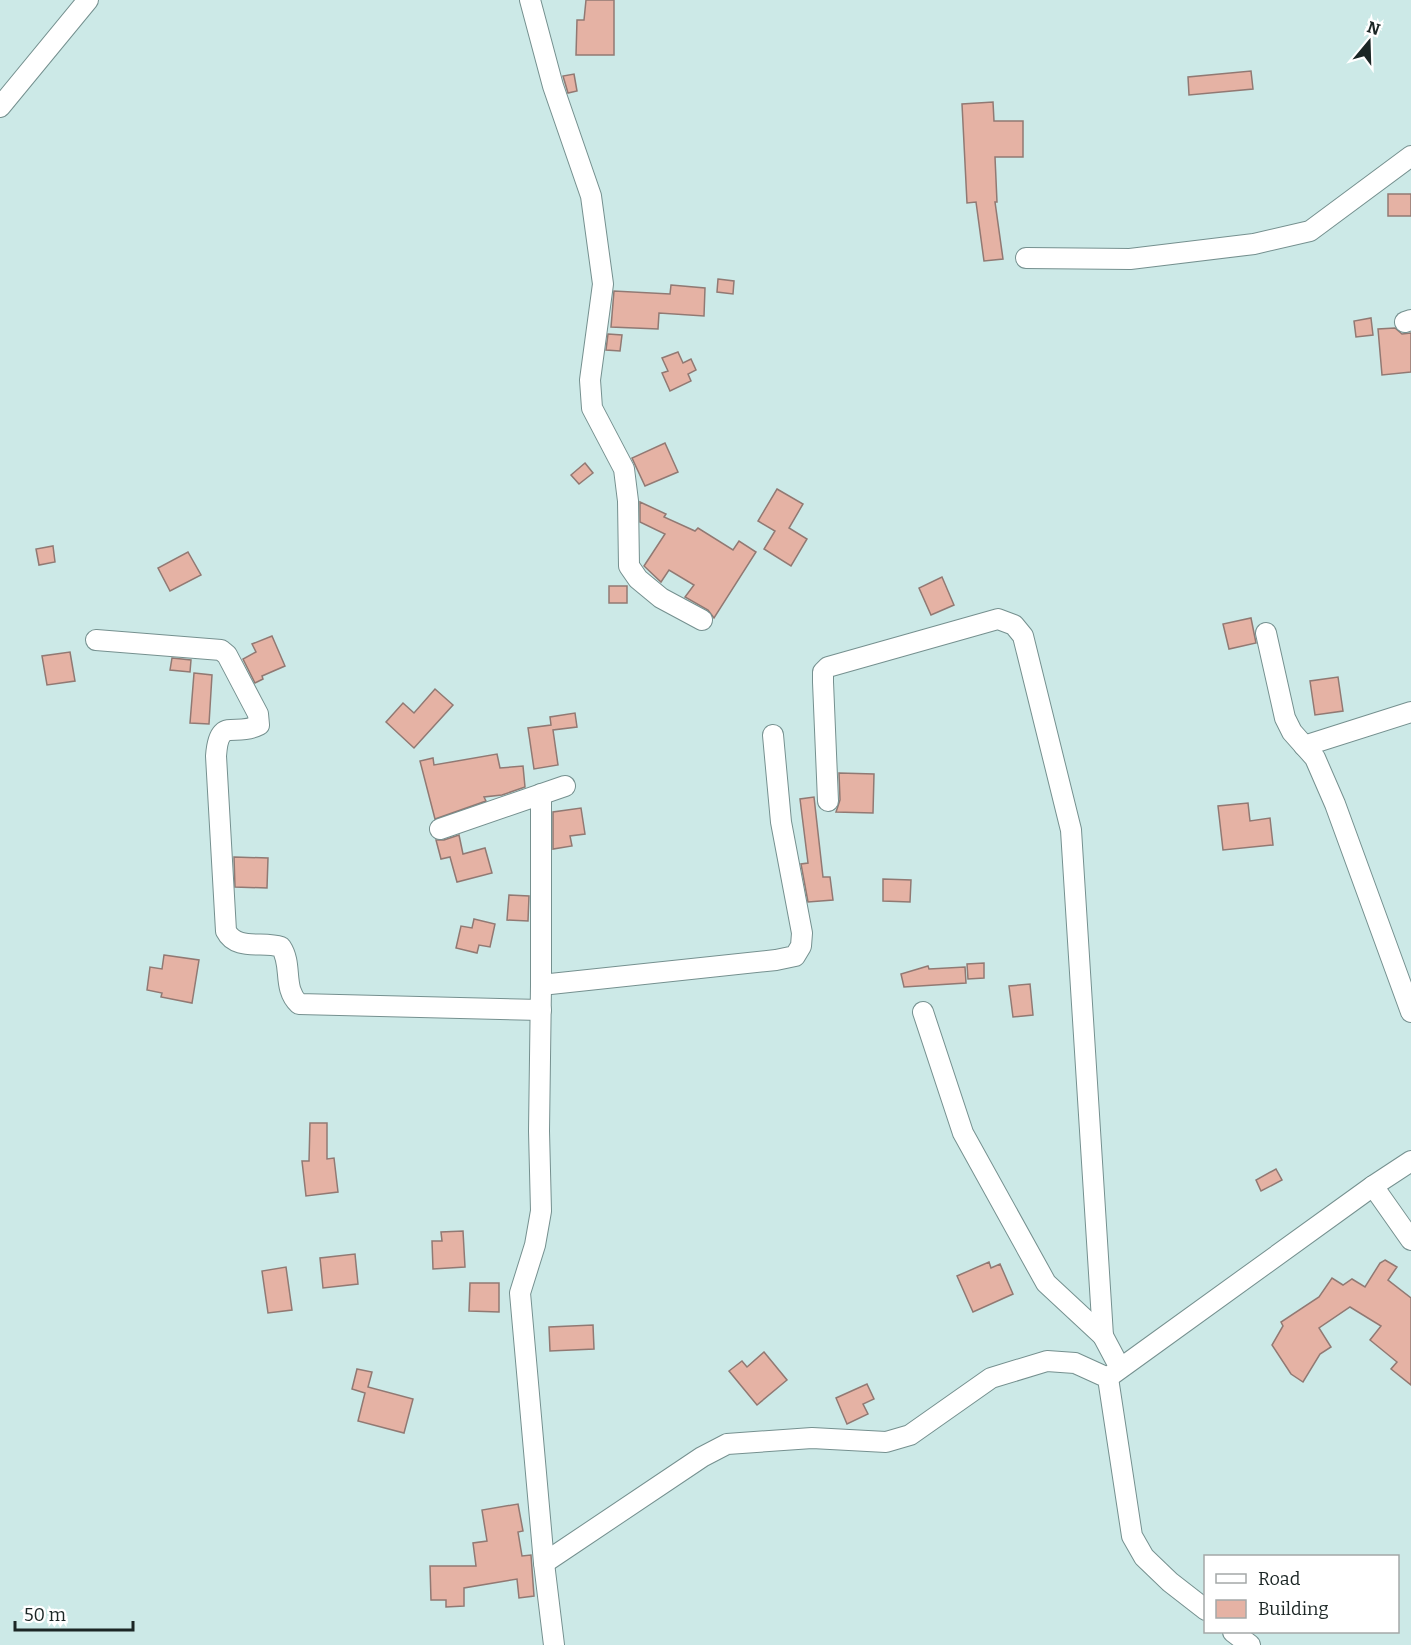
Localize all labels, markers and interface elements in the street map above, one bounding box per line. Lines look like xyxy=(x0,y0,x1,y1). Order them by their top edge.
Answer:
north arrow xyxy=(1339,12,1399,72)
text: N xyxy=(1365,17,1383,39)
legend xyxy=(1204,1555,1399,1633)
text: Road xyxy=(1258,1568,1301,1590)
scale bar xyxy=(15,1594,134,1632)
text: Building xyxy=(1258,1598,1329,1620)
text: 50 m xyxy=(24,1604,66,1626)

